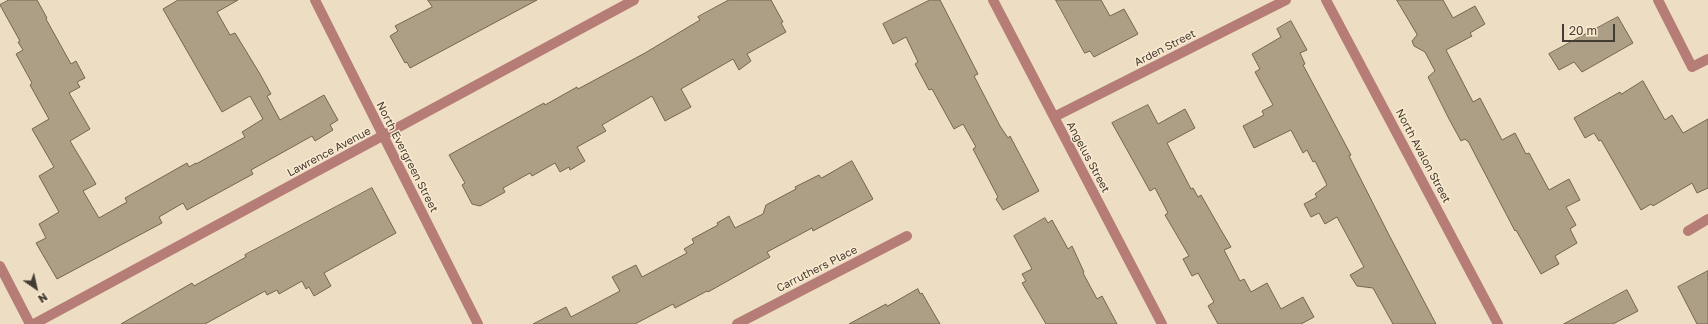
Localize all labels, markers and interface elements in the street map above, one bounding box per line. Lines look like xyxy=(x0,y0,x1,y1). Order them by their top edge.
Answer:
scale bar xyxy=(1564,16,1617,42)
text: 20 m xyxy=(1569,23,1597,38)
street label: Arden Street xyxy=(1132,27,1198,69)
street label: North Evergreen Street xyxy=(373,100,441,214)
street label: North Avalon Street xyxy=(1393,107,1453,205)
street label: Angelus Street xyxy=(1064,119,1112,195)
street label: Lawrence Avenue xyxy=(285,124,373,180)
street label: Carruthers Place xyxy=(775,243,859,295)
north arrow xyxy=(16,268,56,308)
text: N xyxy=(36,291,50,306)

